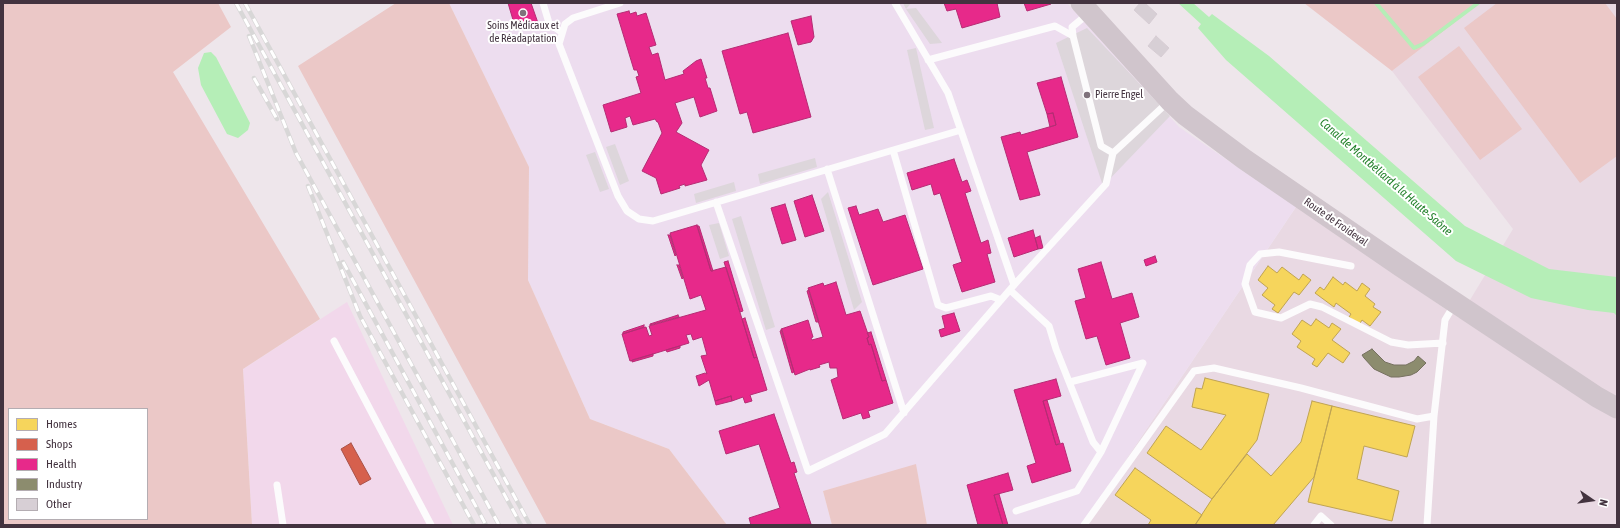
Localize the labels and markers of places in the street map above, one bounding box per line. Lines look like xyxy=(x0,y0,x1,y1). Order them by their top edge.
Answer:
marker: Soins Médicaux et de Réadaptation xyxy=(518,8,528,18)
place label: Soins Médicaux et de Réadaptation xyxy=(487,19,559,45)
place label: Pierre Engel xyxy=(1095,88,1143,102)
marker: Pierre Engel xyxy=(1082,90,1092,100)

